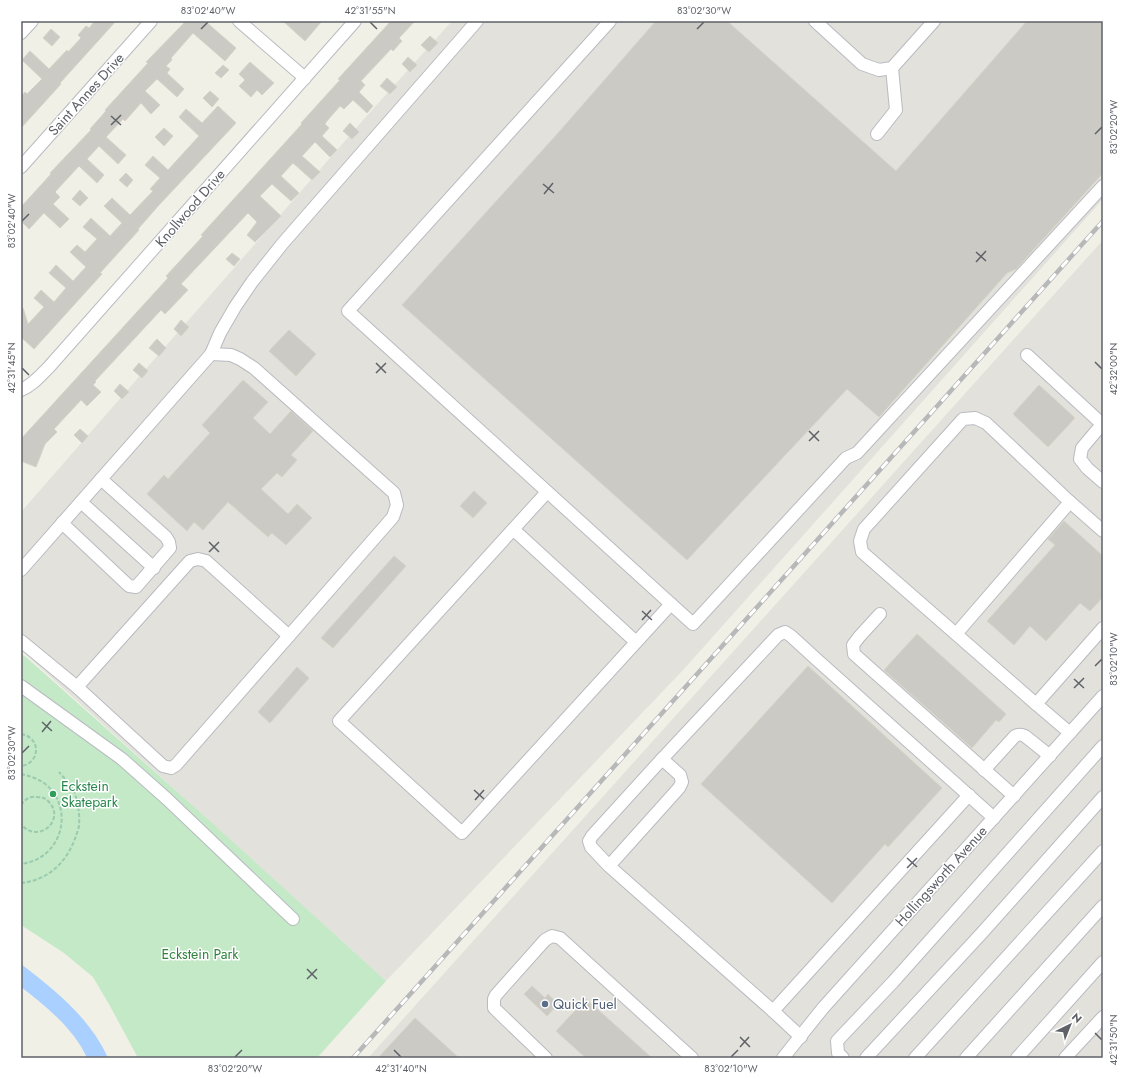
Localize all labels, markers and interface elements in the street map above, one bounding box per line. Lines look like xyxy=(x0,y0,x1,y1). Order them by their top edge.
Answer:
text: 83°02'40"W xyxy=(181,3,235,18)
text: 42°31'55"N xyxy=(345,3,395,18)
text: 83°02'30"W xyxy=(677,3,731,18)
street label: Saint Annes Drive xyxy=(43,48,129,140)
text: 83°02'20"W xyxy=(1106,100,1121,154)
street label: Knollwood Drive xyxy=(151,165,229,251)
text: 83°02'40"W xyxy=(4,194,19,248)
text: 42°31'45"N xyxy=(4,343,19,393)
text: 42°32'00"N xyxy=(1106,343,1121,395)
text: 83°02'10"W xyxy=(1106,632,1121,686)
text: 83°02'30"W xyxy=(4,726,19,780)
place label: Eckstein Skatepark xyxy=(61,776,119,812)
marker: Eckstein Skatepark xyxy=(48,789,58,799)
street label: Hollingsworth Avenue xyxy=(890,821,992,931)
park label: Eckstein Park xyxy=(162,944,239,964)
place label: Quick Fuel xyxy=(553,994,617,1014)
marker: Quick Fuel xyxy=(540,999,550,1009)
north arrow xyxy=(1050,1005,1090,1045)
text: N xyxy=(1068,1009,1085,1027)
text: 42°31'50"N xyxy=(1106,1014,1121,1066)
text: 83°02'20"W xyxy=(208,1061,262,1076)
text: 42°31'40"N xyxy=(375,1061,427,1076)
text: 83°02'10"W xyxy=(704,1061,758,1076)

